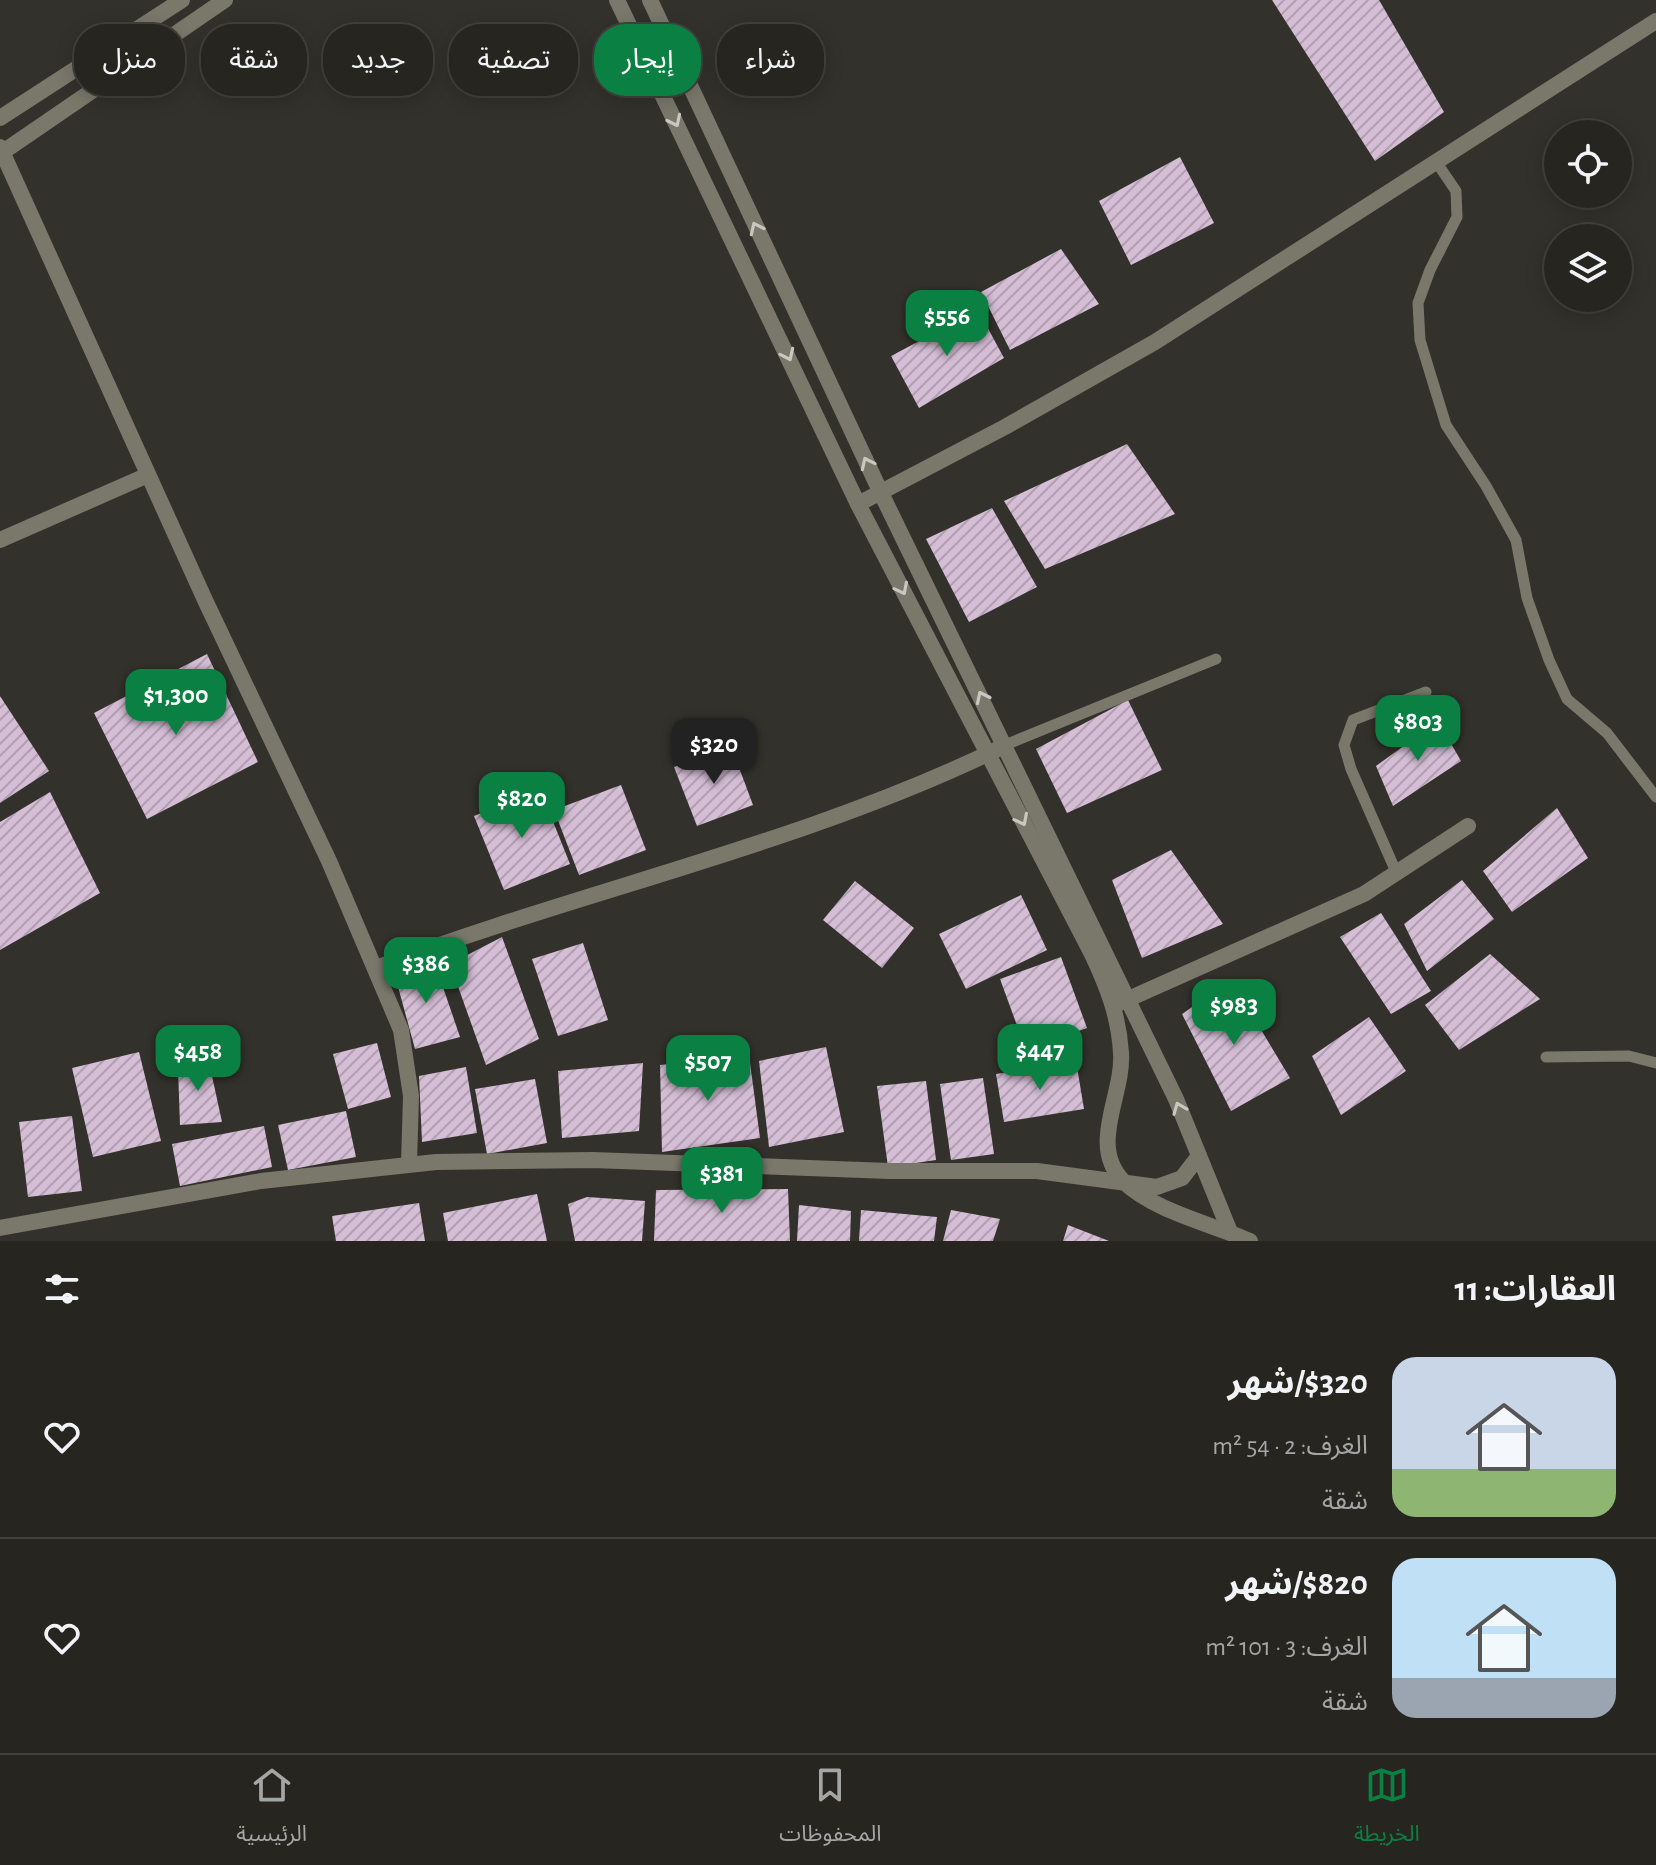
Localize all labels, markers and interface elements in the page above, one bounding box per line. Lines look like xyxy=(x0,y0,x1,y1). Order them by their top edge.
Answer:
chip: منزل xyxy=(74,24,185,96)
chip: شقة xyxy=(201,24,307,96)
chip: جديد xyxy=(323,24,433,96)
chip: تصفية xyxy=(449,24,578,96)
chip: إيجار xyxy=(594,24,701,96)
chip: شراء xyxy=(717,24,824,96)
one-way arrow xyxy=(665,112,681,127)
map controls xyxy=(1544,120,1632,312)
button: locate xyxy=(1544,120,1632,208)
one-way arrow xyxy=(750,222,766,236)
button: layers xyxy=(1544,224,1632,312)
pin: $556 xyxy=(900,290,994,358)
text: $556 xyxy=(924,303,970,329)
one-way arrow xyxy=(778,347,794,361)
one-way arrow xyxy=(861,457,877,472)
one-way arrow xyxy=(893,580,908,595)
pin: $1,300 xyxy=(111,669,241,737)
text: $1,300 xyxy=(143,682,209,708)
one-way arrow xyxy=(976,690,991,705)
pin: $803 xyxy=(1371,695,1465,763)
text: $803 xyxy=(1393,708,1443,734)
pin: $320 xyxy=(667,718,761,786)
text: $320 xyxy=(690,731,738,757)
pin: $820 xyxy=(475,772,569,840)
text: $820 xyxy=(497,785,547,811)
one-way arrow xyxy=(1012,811,1027,826)
pin: $386 xyxy=(379,937,473,1005)
text: $386 xyxy=(402,950,450,976)
pin: $983 xyxy=(1187,979,1281,1047)
text: $983 xyxy=(1210,992,1258,1018)
pin: $447 xyxy=(993,1024,1087,1092)
pin: $458 xyxy=(151,1025,245,1093)
pin: $507 xyxy=(661,1035,755,1103)
text: $447 xyxy=(1015,1037,1065,1063)
text: $458 xyxy=(174,1038,222,1064)
text: $507 xyxy=(684,1048,732,1074)
one-way arrow xyxy=(1173,1102,1189,1116)
pin: $381 xyxy=(675,1147,769,1215)
text: $381 xyxy=(699,1160,745,1186)
icon: filters xyxy=(40,1267,84,1311)
text: العقارات: 11 xyxy=(1454,1273,1616,1307)
text: $320/شهر xyxy=(1228,1366,1368,1400)
icon: home xyxy=(1456,1389,1552,1485)
icon: heart xyxy=(40,1415,84,1459)
text: الغرف: 2 · 54 m² xyxy=(1212,1433,1368,1459)
text: شقة xyxy=(1322,1488,1368,1514)
text: $820/شهر xyxy=(1226,1567,1368,1601)
icon: home xyxy=(1456,1590,1552,1686)
icon: heart xyxy=(40,1616,84,1660)
text: الغرف: 3 · 101 m² xyxy=(1205,1634,1368,1660)
text: شقة xyxy=(1322,1689,1368,1715)
tab: الرئيسية xyxy=(236,1763,307,1857)
tab: المحفوظات xyxy=(779,1763,881,1857)
tab: الخريطة xyxy=(1354,1763,1420,1857)

